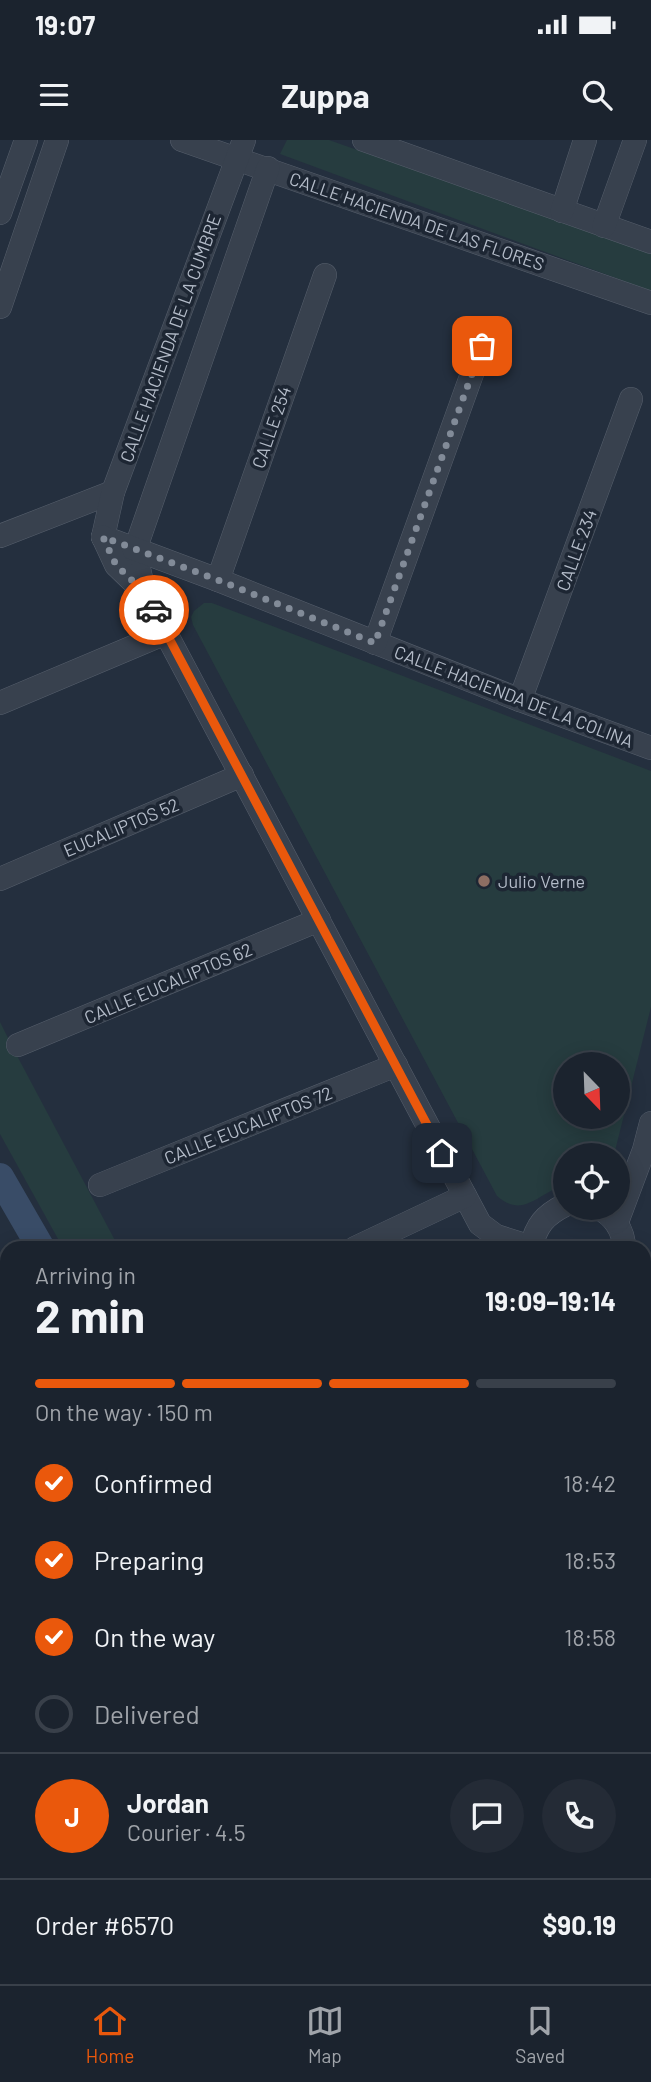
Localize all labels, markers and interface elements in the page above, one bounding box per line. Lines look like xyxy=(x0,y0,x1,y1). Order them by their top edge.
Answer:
text: 19:07 xyxy=(35,9,95,40)
icon: menu xyxy=(35,76,73,114)
text: Zuppa xyxy=(281,76,370,114)
icon: search xyxy=(578,76,616,114)
street label: CALLE HACIENDA DE LAS FLORES xyxy=(287,167,547,275)
street label: CALLE HACIENDA DE LA CUMBRE xyxy=(115,211,225,465)
pin xyxy=(452,316,512,376)
icon: bag xyxy=(463,327,501,365)
street label: CALLE 254 xyxy=(247,383,295,471)
street label: CALLE 234 xyxy=(551,506,601,594)
courier xyxy=(119,575,189,645)
icon: car xyxy=(135,591,173,629)
street label: CALLE HACIENDA DE LA COLINA xyxy=(391,640,637,752)
street label: EUCALIPTOS 52 xyxy=(60,793,182,861)
place label: Julio Verne xyxy=(498,870,585,892)
marker: Julio Verne xyxy=(476,873,492,889)
street label: CALLE EUCALIPTOS 62 xyxy=(81,938,255,1028)
north arrow xyxy=(553,1052,630,1129)
map controls xyxy=(553,1052,630,1220)
street label: CALLE EUCALIPTOS 72 xyxy=(161,1081,335,1169)
pin xyxy=(412,1123,472,1183)
icon: home xyxy=(423,1134,461,1172)
button: locate xyxy=(553,1143,630,1220)
text: Arriving in xyxy=(35,1261,136,1289)
text: 19:09–19:14 xyxy=(485,1285,616,1316)
text: 2 min xyxy=(35,1287,145,1342)
text: On the way · 150 m xyxy=(35,1398,213,1426)
icon: check xyxy=(35,1464,73,1502)
text: Confirmed xyxy=(94,1467,213,1498)
text: 18:42 xyxy=(563,1469,616,1497)
icon: check xyxy=(35,1541,73,1579)
text: Preparing xyxy=(94,1544,204,1575)
text: 18:53 xyxy=(565,1546,616,1574)
icon: check xyxy=(35,1618,73,1656)
text: On the way xyxy=(94,1621,215,1652)
text: 18:58 xyxy=(564,1623,616,1651)
text: Delivered xyxy=(94,1698,200,1729)
button: chat xyxy=(450,1779,524,1853)
button: phone xyxy=(542,1779,616,1853)
text: Jordan xyxy=(127,1787,209,1818)
text: J xyxy=(64,1801,80,1832)
text: Courier · 4.5 xyxy=(127,1818,246,1846)
text: Order #6570 xyxy=(35,1909,174,1940)
text: $90.19 xyxy=(542,1909,616,1940)
tab: Home xyxy=(86,2002,134,2067)
tab: Map xyxy=(306,2002,344,2067)
tab: Saved xyxy=(515,2002,565,2067)

